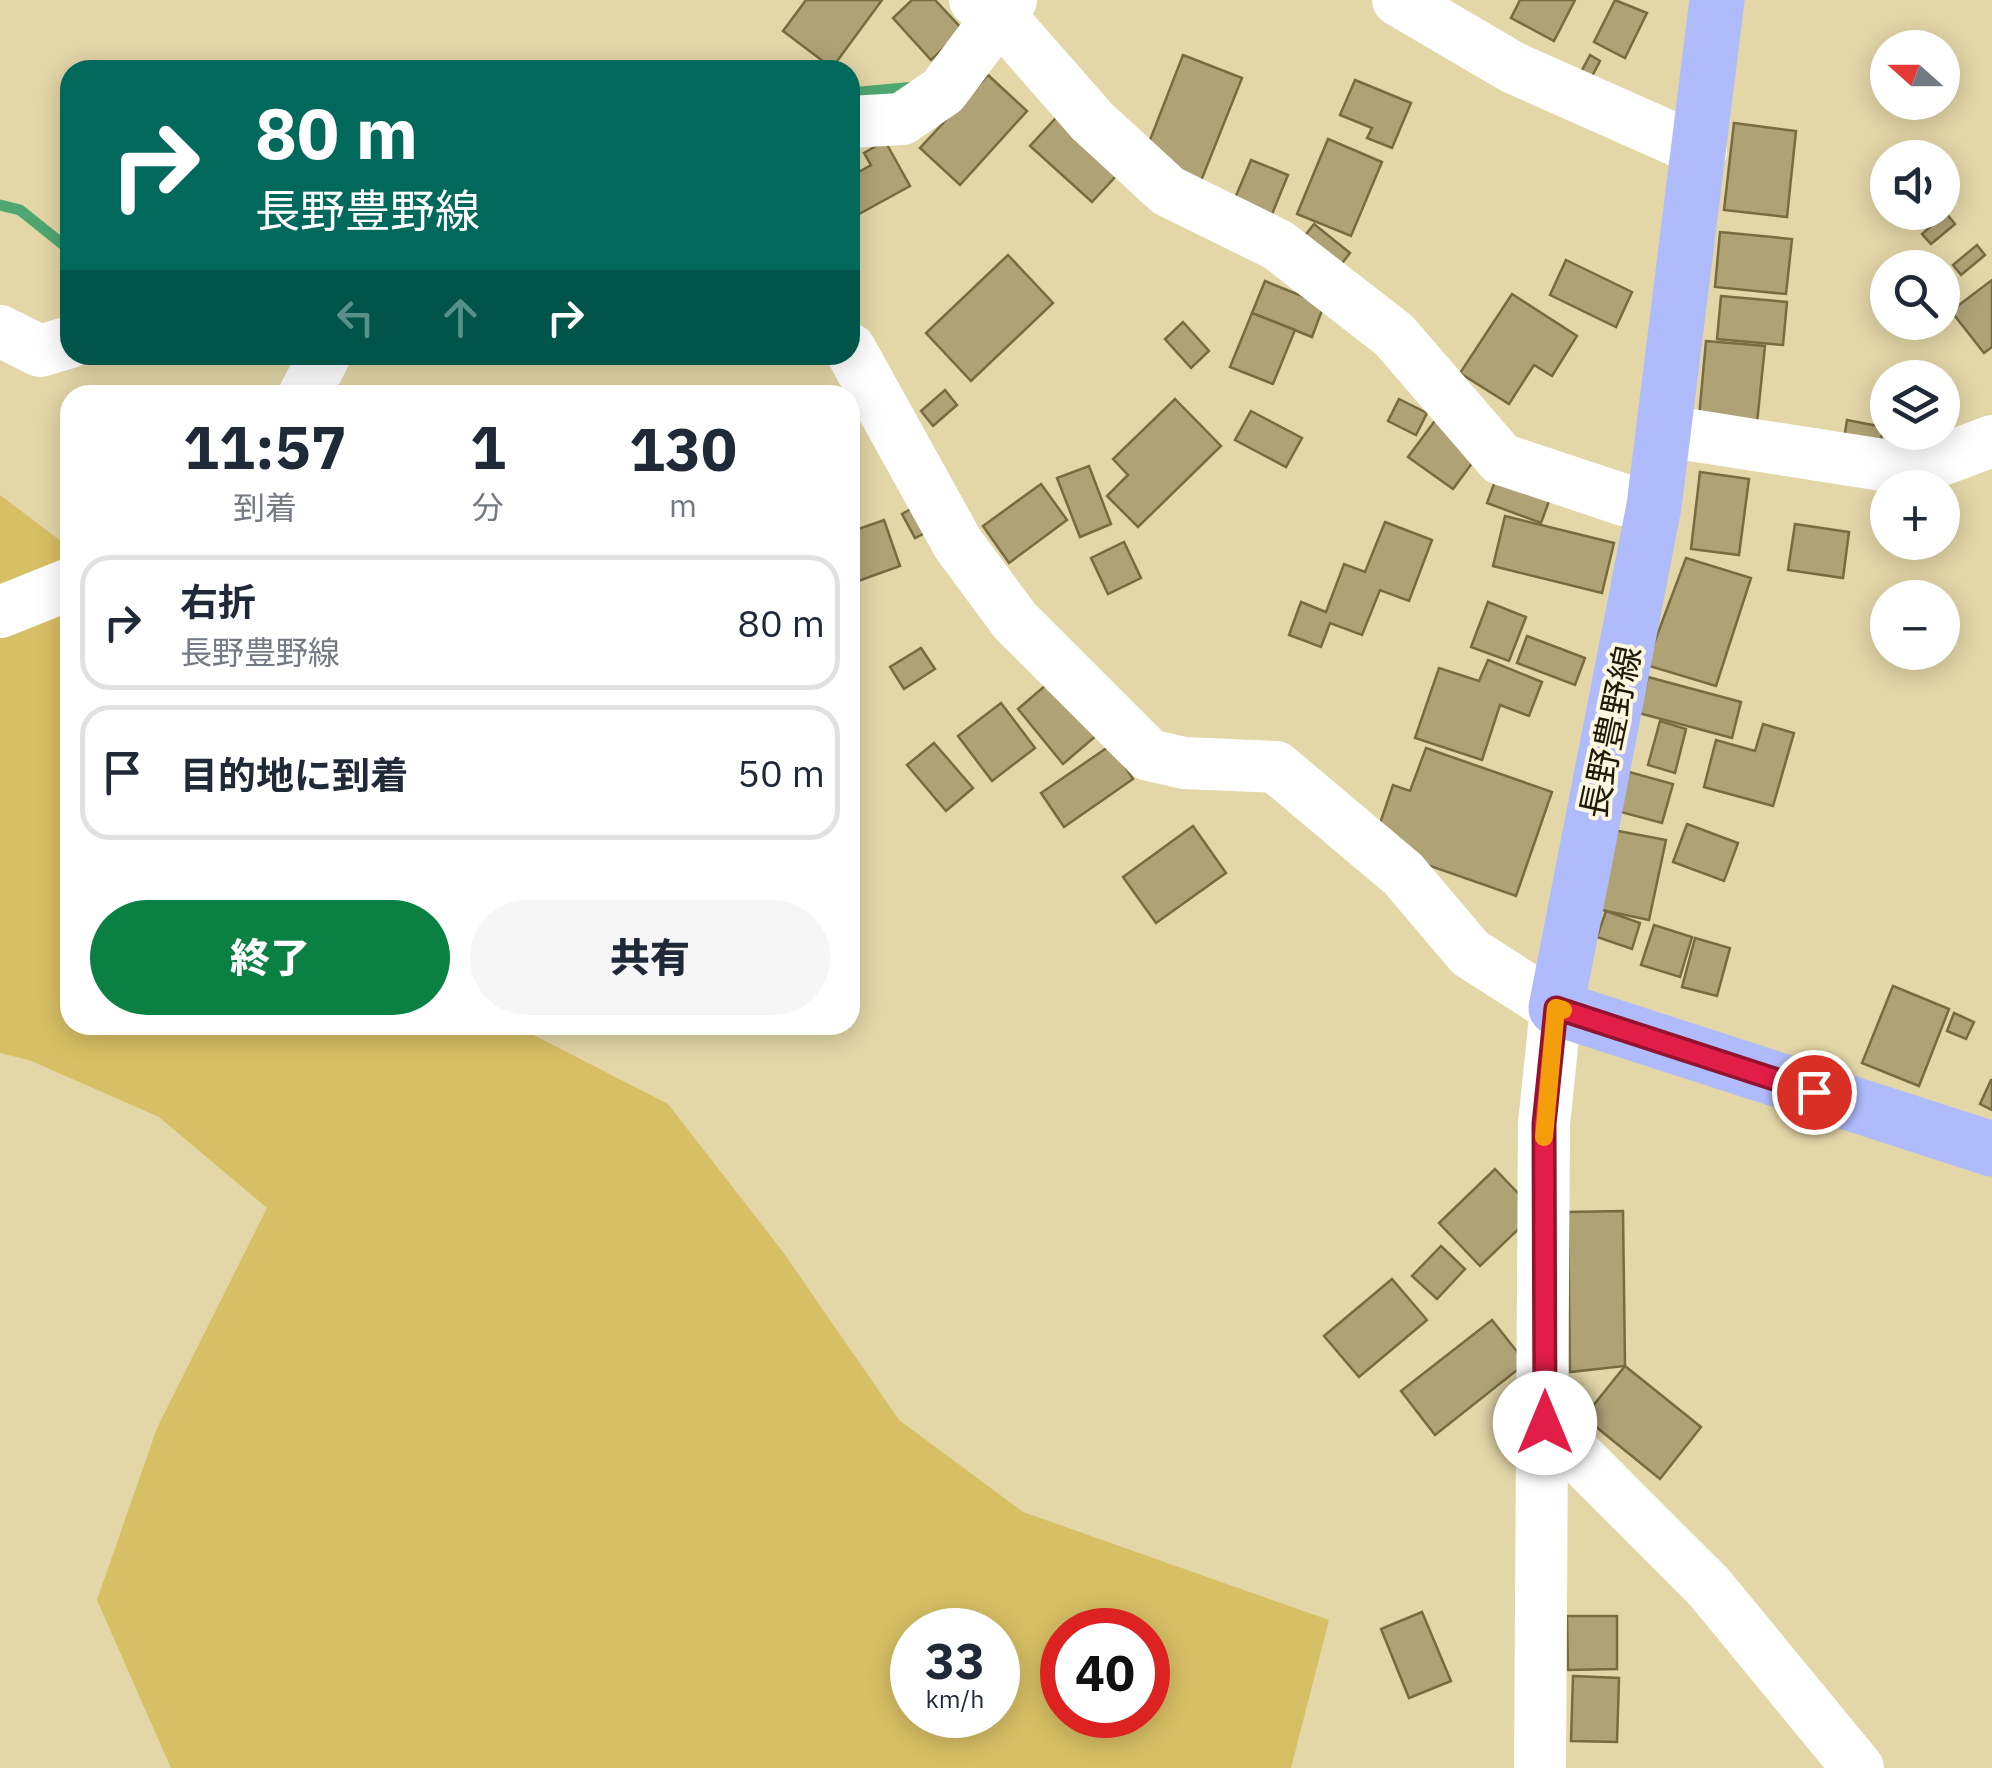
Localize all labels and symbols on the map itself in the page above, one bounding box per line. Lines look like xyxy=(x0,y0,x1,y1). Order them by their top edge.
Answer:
north arrow xyxy=(1870,30,1960,120)
street label: 長野豊野線 xyxy=(1569,642,1651,822)
pin xyxy=(1772,1050,1857,1135)
position arrow xyxy=(1493,1371,1597,1475)
speed limit sign: 40 xyxy=(1040,1608,1170,1738)

